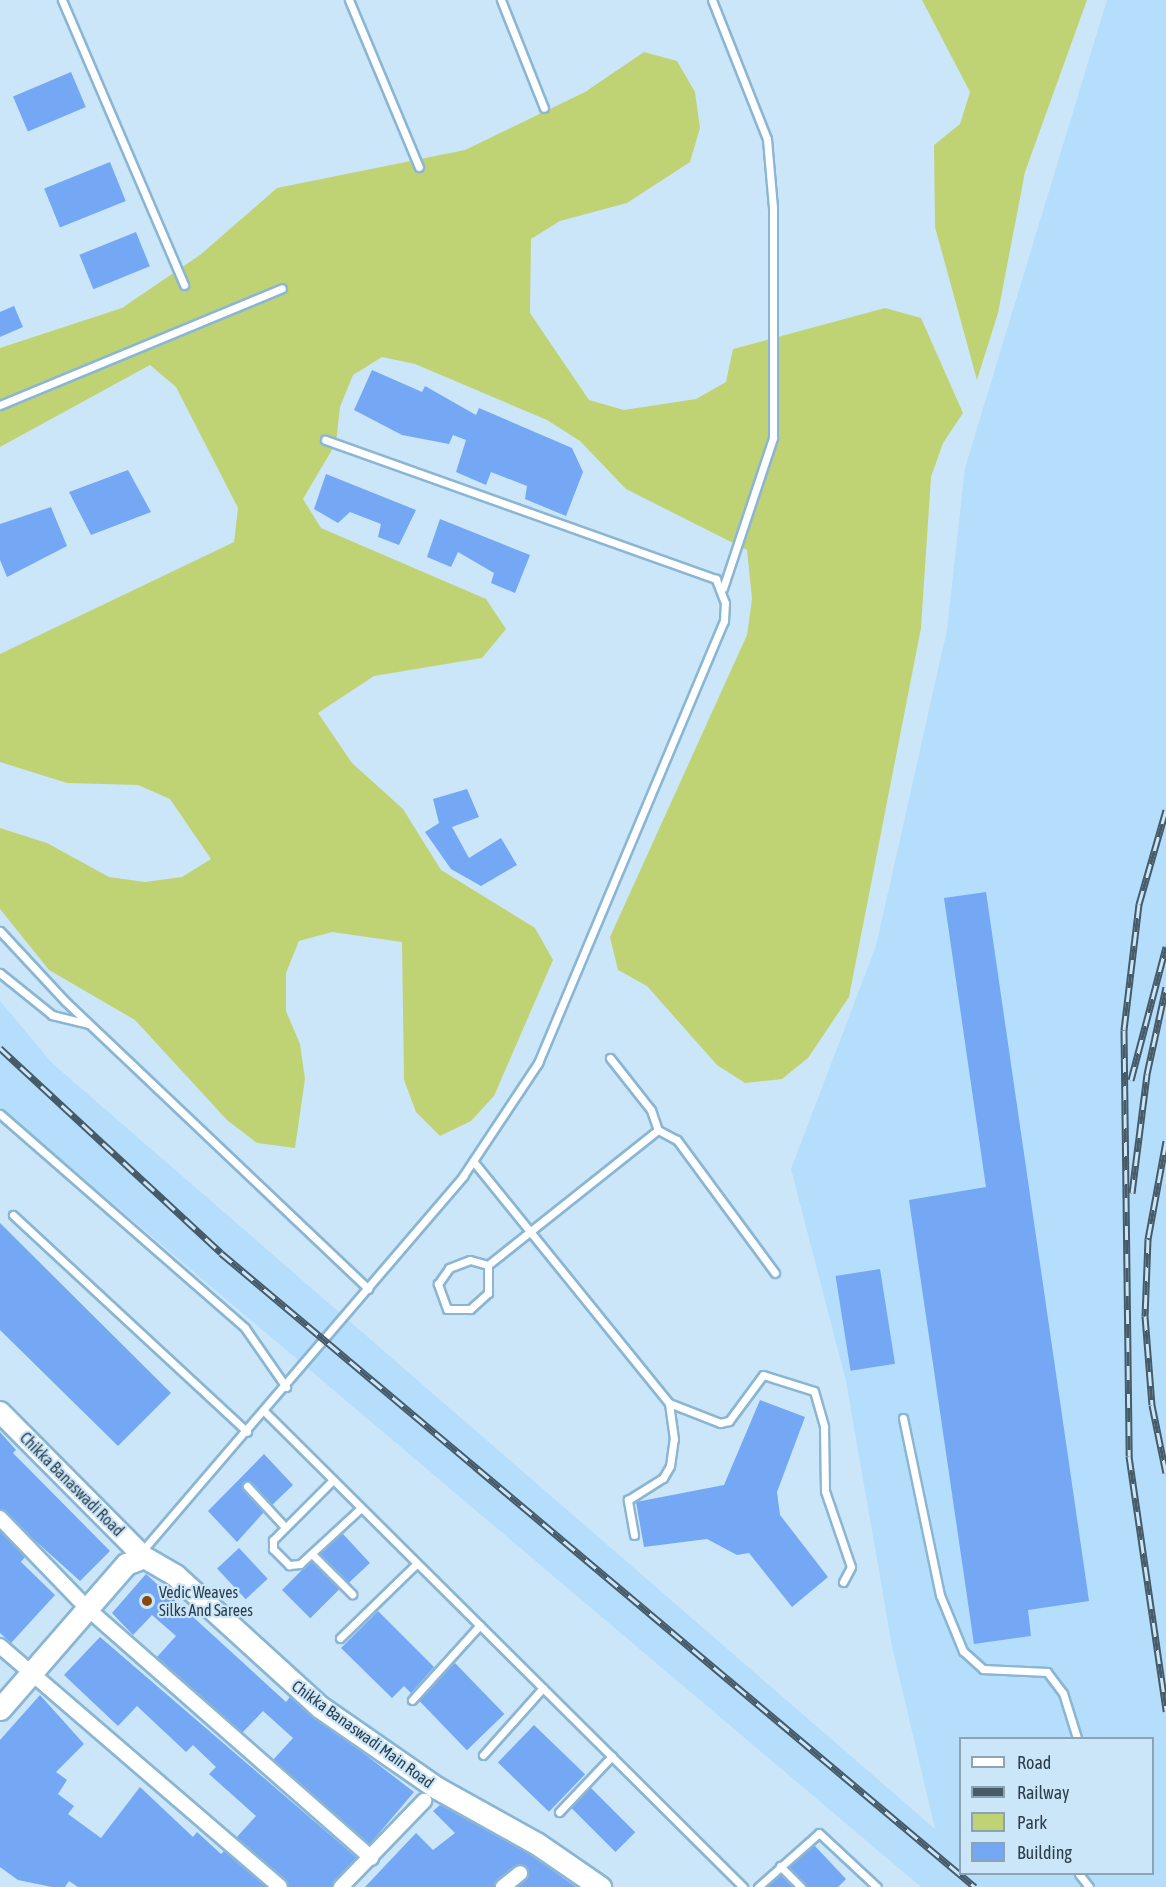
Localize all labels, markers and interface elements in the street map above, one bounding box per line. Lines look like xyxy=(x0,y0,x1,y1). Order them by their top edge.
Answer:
street label: Chikka Banaswadi Road xyxy=(16,1428,128,1540)
place label: Vedic Weaves Silks And Sarees xyxy=(159,1582,253,1620)
marker: Vedic Weaves Silks And Sarees xyxy=(140,1594,154,1608)
street label: Chikka Banaswadi Main Road xyxy=(288,1676,438,1792)
legend xyxy=(959,1737,1154,1875)
text: Road xyxy=(1017,1752,1051,1773)
text: Railway xyxy=(1017,1782,1069,1803)
text: Park xyxy=(1017,1812,1047,1833)
text: Building xyxy=(1017,1842,1072,1863)

